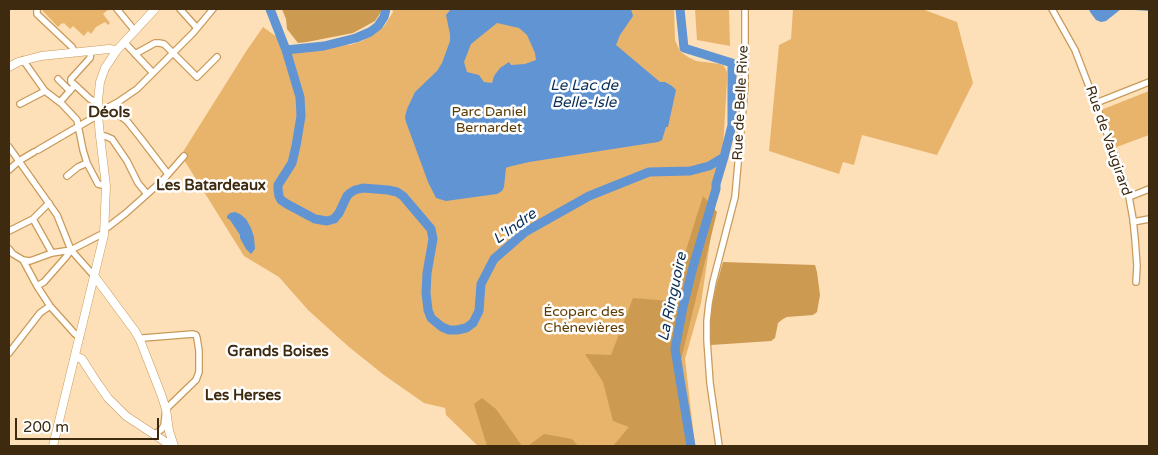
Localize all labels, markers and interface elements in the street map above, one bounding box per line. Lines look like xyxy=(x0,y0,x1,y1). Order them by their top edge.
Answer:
street label: Rue de Belle Rive xyxy=(730,45,752,161)
water label: Le Lac de Belle-Isle xyxy=(550,77,618,112)
street label: Rue de Vaugirard xyxy=(1081,84,1135,198)
district label: Déols xyxy=(88,103,130,123)
park label: Parc Daniel Bernardet xyxy=(452,104,526,136)
district label: Les Batardeaux xyxy=(156,177,266,195)
water label: L'Indre xyxy=(490,205,540,249)
water label: La Ringuoire xyxy=(655,251,691,343)
park label: Écoparc des Chènevières xyxy=(543,304,625,336)
district label: Grands Boises xyxy=(227,343,329,361)
district label: Les Herses xyxy=(205,387,281,405)
scale bar xyxy=(18,408,161,440)
text: 200 m xyxy=(23,418,69,436)

